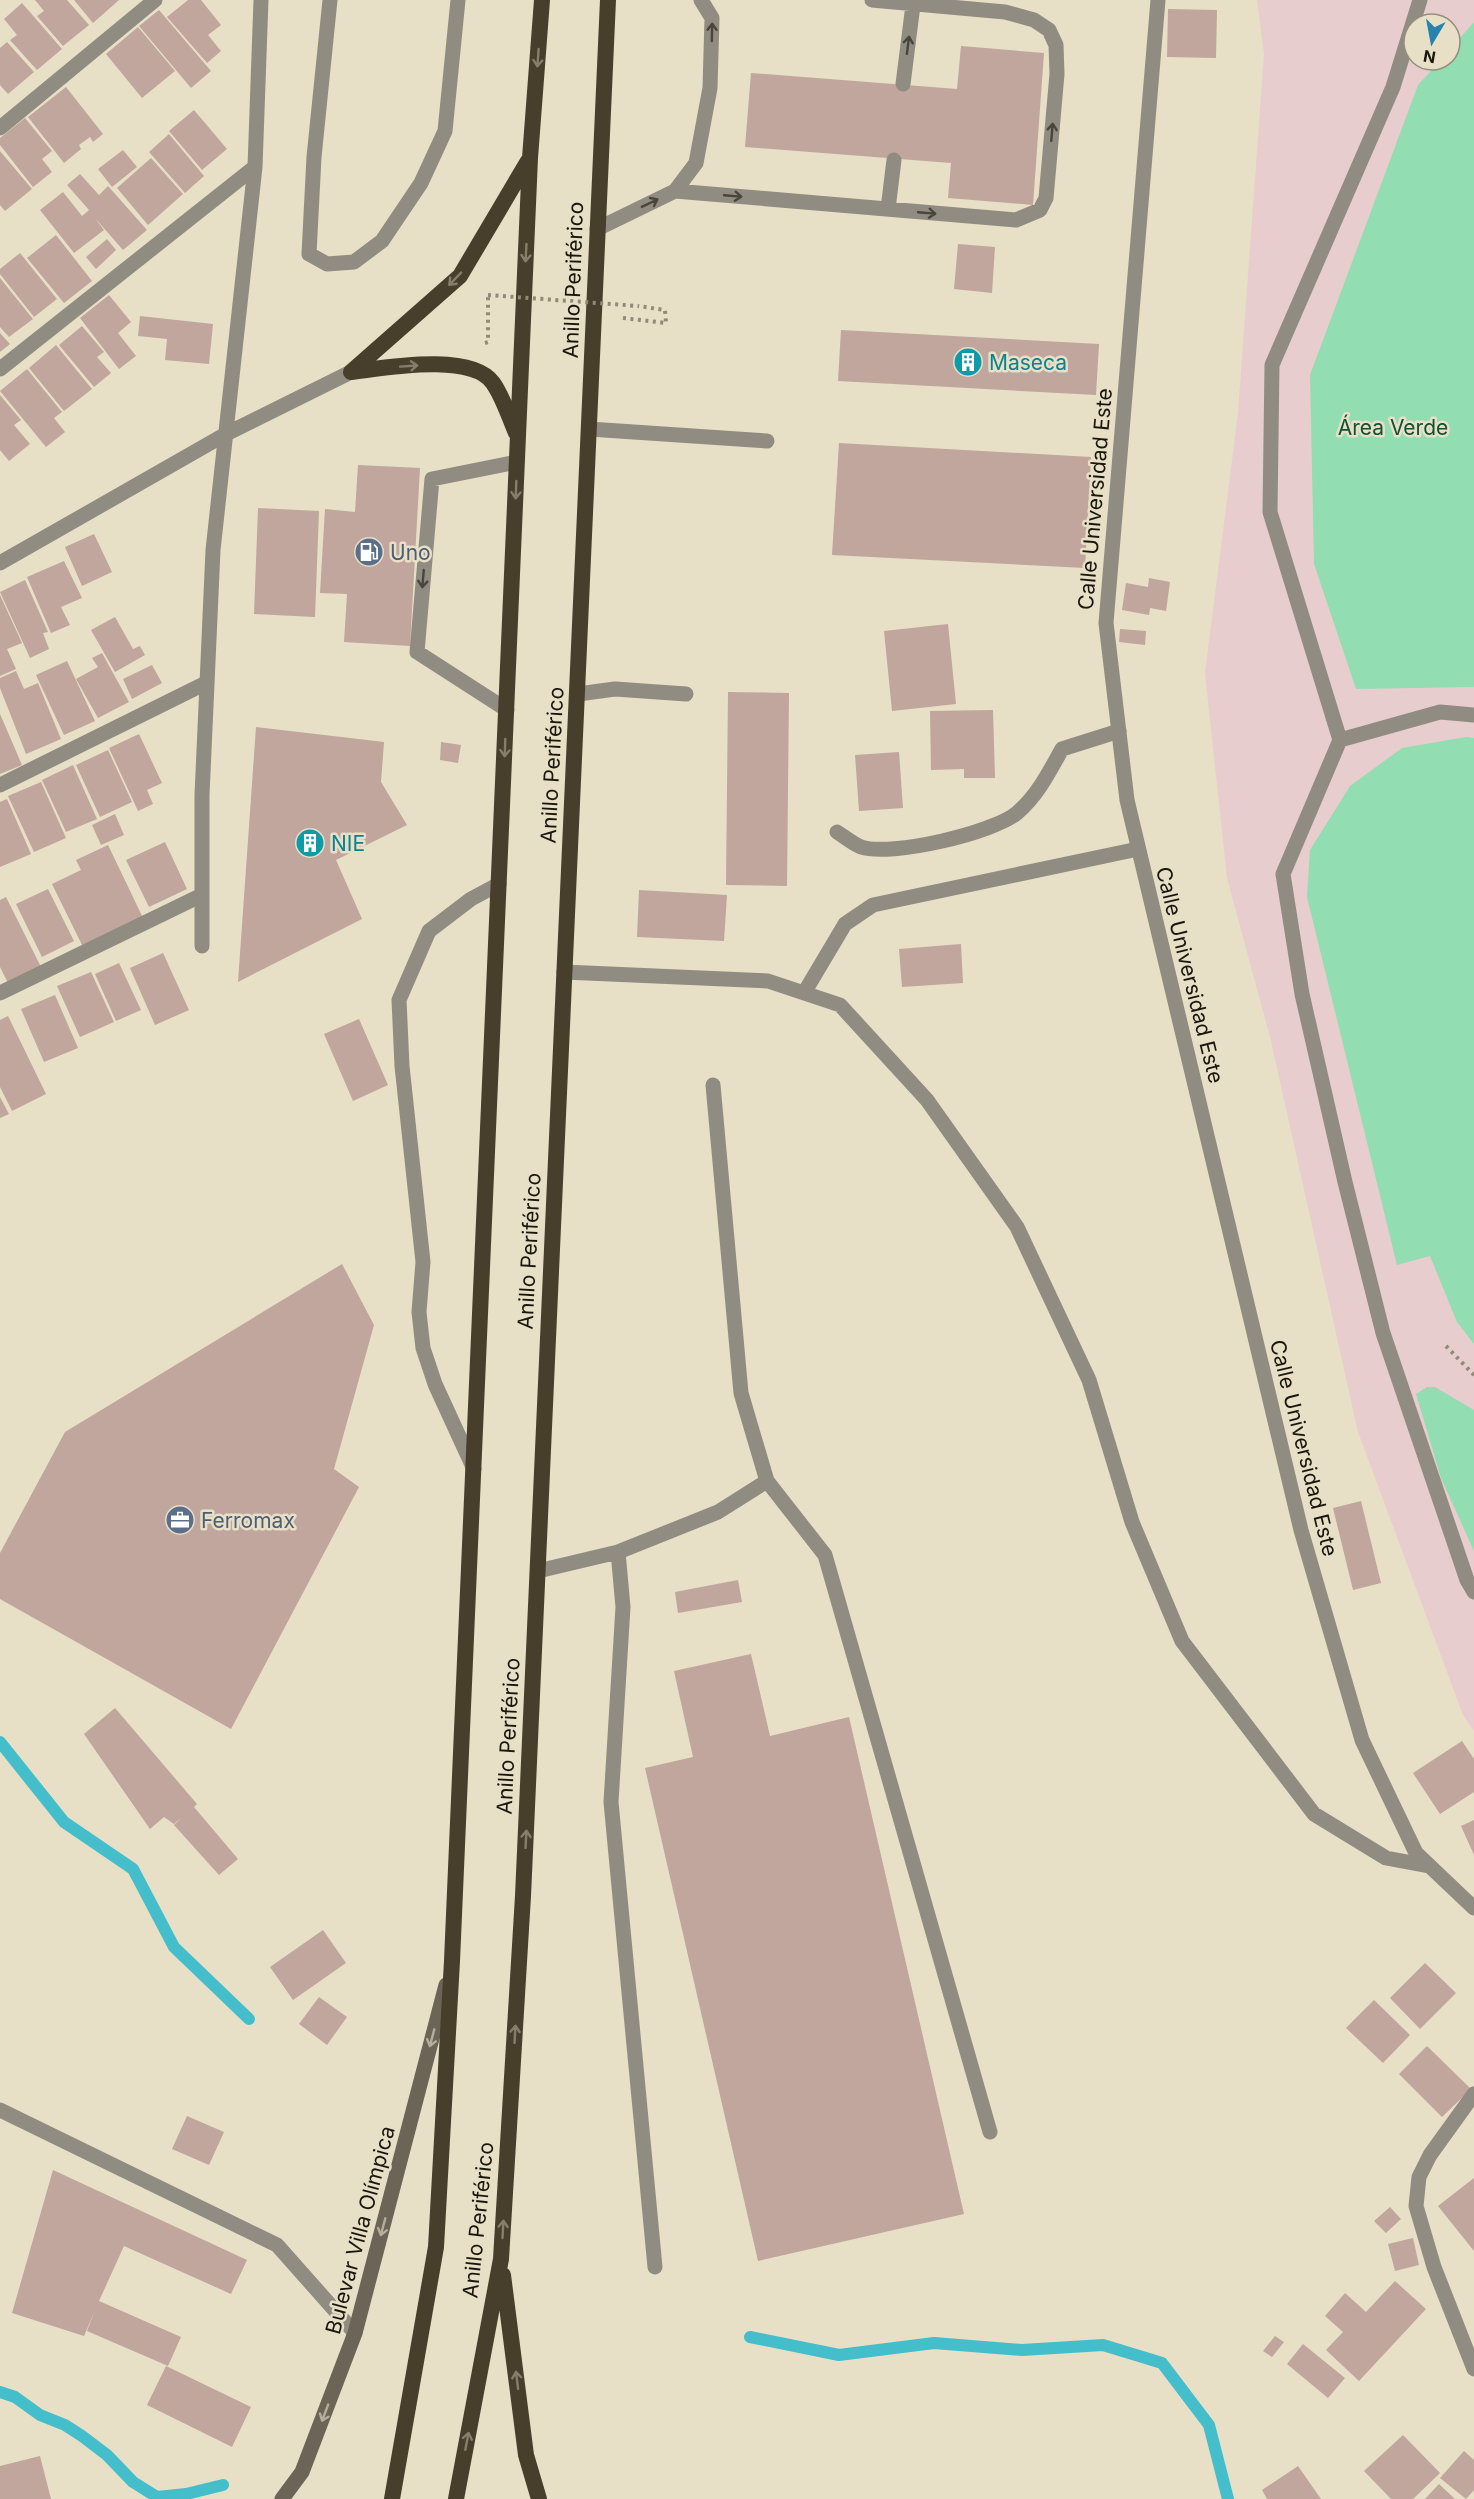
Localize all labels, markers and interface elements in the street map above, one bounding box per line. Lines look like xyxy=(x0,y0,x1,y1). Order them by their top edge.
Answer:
north arrow xyxy=(1402,12,1462,72)
one-way arrow xyxy=(706,23,717,43)
one-way arrow xyxy=(903,35,914,55)
text: N xyxy=(1422,46,1437,68)
one-way arrow xyxy=(532,48,543,68)
one-way arrow xyxy=(1047,122,1058,142)
one-way arrow xyxy=(723,191,743,202)
one-way arrow xyxy=(640,197,658,209)
street label: Anillo Periférico xyxy=(558,201,588,359)
one-way arrow xyxy=(917,208,937,219)
one-way arrow xyxy=(521,242,532,262)
one-way arrow xyxy=(448,271,463,286)
building icon: Maseca xyxy=(952,346,984,378)
place label: Maseca xyxy=(989,350,1067,375)
one-way arrow xyxy=(399,360,419,371)
street label: Calle Universidad Este xyxy=(1073,387,1117,611)
park label: Área Verde xyxy=(1338,414,1448,440)
one-way arrow xyxy=(510,479,521,499)
fuel station icon: Uno xyxy=(353,536,385,568)
place label: Uno xyxy=(390,540,431,565)
one-way arrow xyxy=(417,569,428,589)
street label: Anillo Periférico xyxy=(535,686,569,844)
one-way arrow xyxy=(499,737,511,757)
building icon: NIE xyxy=(294,827,326,859)
place label: NIE xyxy=(331,831,365,856)
street label: Calle Universidad Este xyxy=(1151,864,1229,1086)
street label: Anillo Periférico xyxy=(512,1172,546,1330)
street label: Calle Universidad Este xyxy=(1265,1337,1343,1559)
office icon: Ferromax xyxy=(164,1504,196,1536)
place label: Ferromax xyxy=(201,1508,295,1533)
street label: Anillo Periférico xyxy=(491,1657,525,1815)
one-way arrow xyxy=(520,1830,531,1850)
one-way arrow xyxy=(509,2025,520,2045)
one-way arrow xyxy=(426,2028,437,2047)
street label: Bulevar Villa Olímpica xyxy=(320,2123,400,2337)
street label: Anillo Periférico xyxy=(457,2141,499,2299)
one-way arrow xyxy=(377,2217,388,2236)
one-way arrow xyxy=(498,2219,509,2239)
one-way arrow xyxy=(511,2371,522,2390)
one-way arrow xyxy=(318,2403,329,2422)
one-way arrow xyxy=(462,2432,473,2452)

